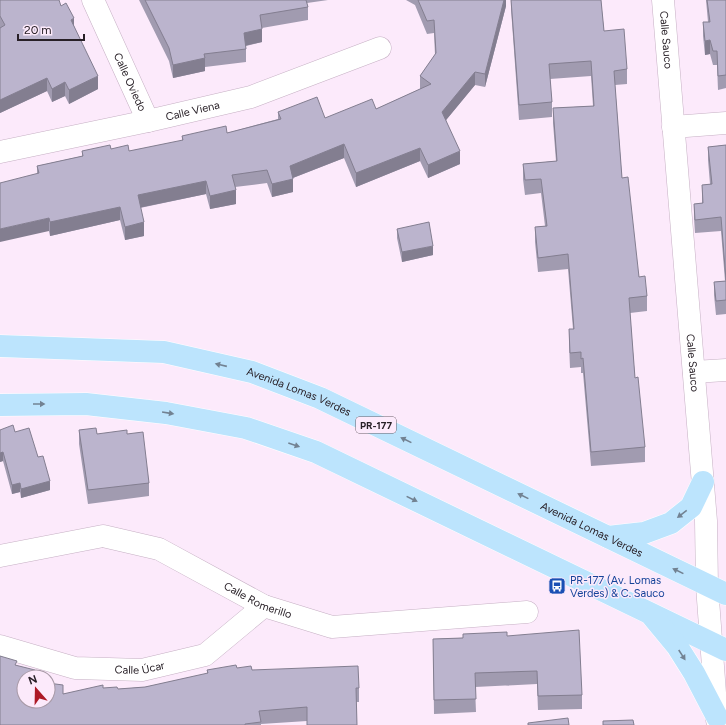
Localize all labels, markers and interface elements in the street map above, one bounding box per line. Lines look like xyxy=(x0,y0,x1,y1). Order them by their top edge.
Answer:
street label: Calle Sauco xyxy=(657,10,675,69)
scale bar xyxy=(18,16,84,42)
text: 20 m xyxy=(24,23,52,37)
street label: Calle Oviedo xyxy=(111,51,149,113)
street label: Calle Viena xyxy=(164,98,221,123)
street label: Calle Sauco xyxy=(684,333,702,392)
one-way arrow xyxy=(215,362,228,368)
street label: Avenida Lomas Verdes xyxy=(245,364,353,419)
one-way arrow xyxy=(33,401,46,407)
one-way arrow xyxy=(162,410,175,416)
road number: PR-177 xyxy=(356,417,396,433)
one-way arrow xyxy=(401,437,412,443)
one-way arrow xyxy=(289,442,301,448)
one-way arrow xyxy=(518,493,529,499)
one-way arrow xyxy=(407,496,418,502)
street label: Avenida Lomas Verdes xyxy=(539,499,645,559)
one-way arrow xyxy=(677,510,688,518)
one-way arrow xyxy=(672,568,684,574)
place label: PR-177 (Av. Lomas Verdes) & C. Sauco xyxy=(570,574,665,600)
bus stop icon: PR-177 (Av. Lomas Verdes) & C. Sauco xyxy=(547,576,567,596)
street label: Calle Romerillo xyxy=(222,579,293,621)
one-way arrow xyxy=(678,650,686,660)
street label: Calle Úcar xyxy=(115,658,166,676)
north arrow xyxy=(16,669,56,709)
text: N xyxy=(27,673,39,688)

